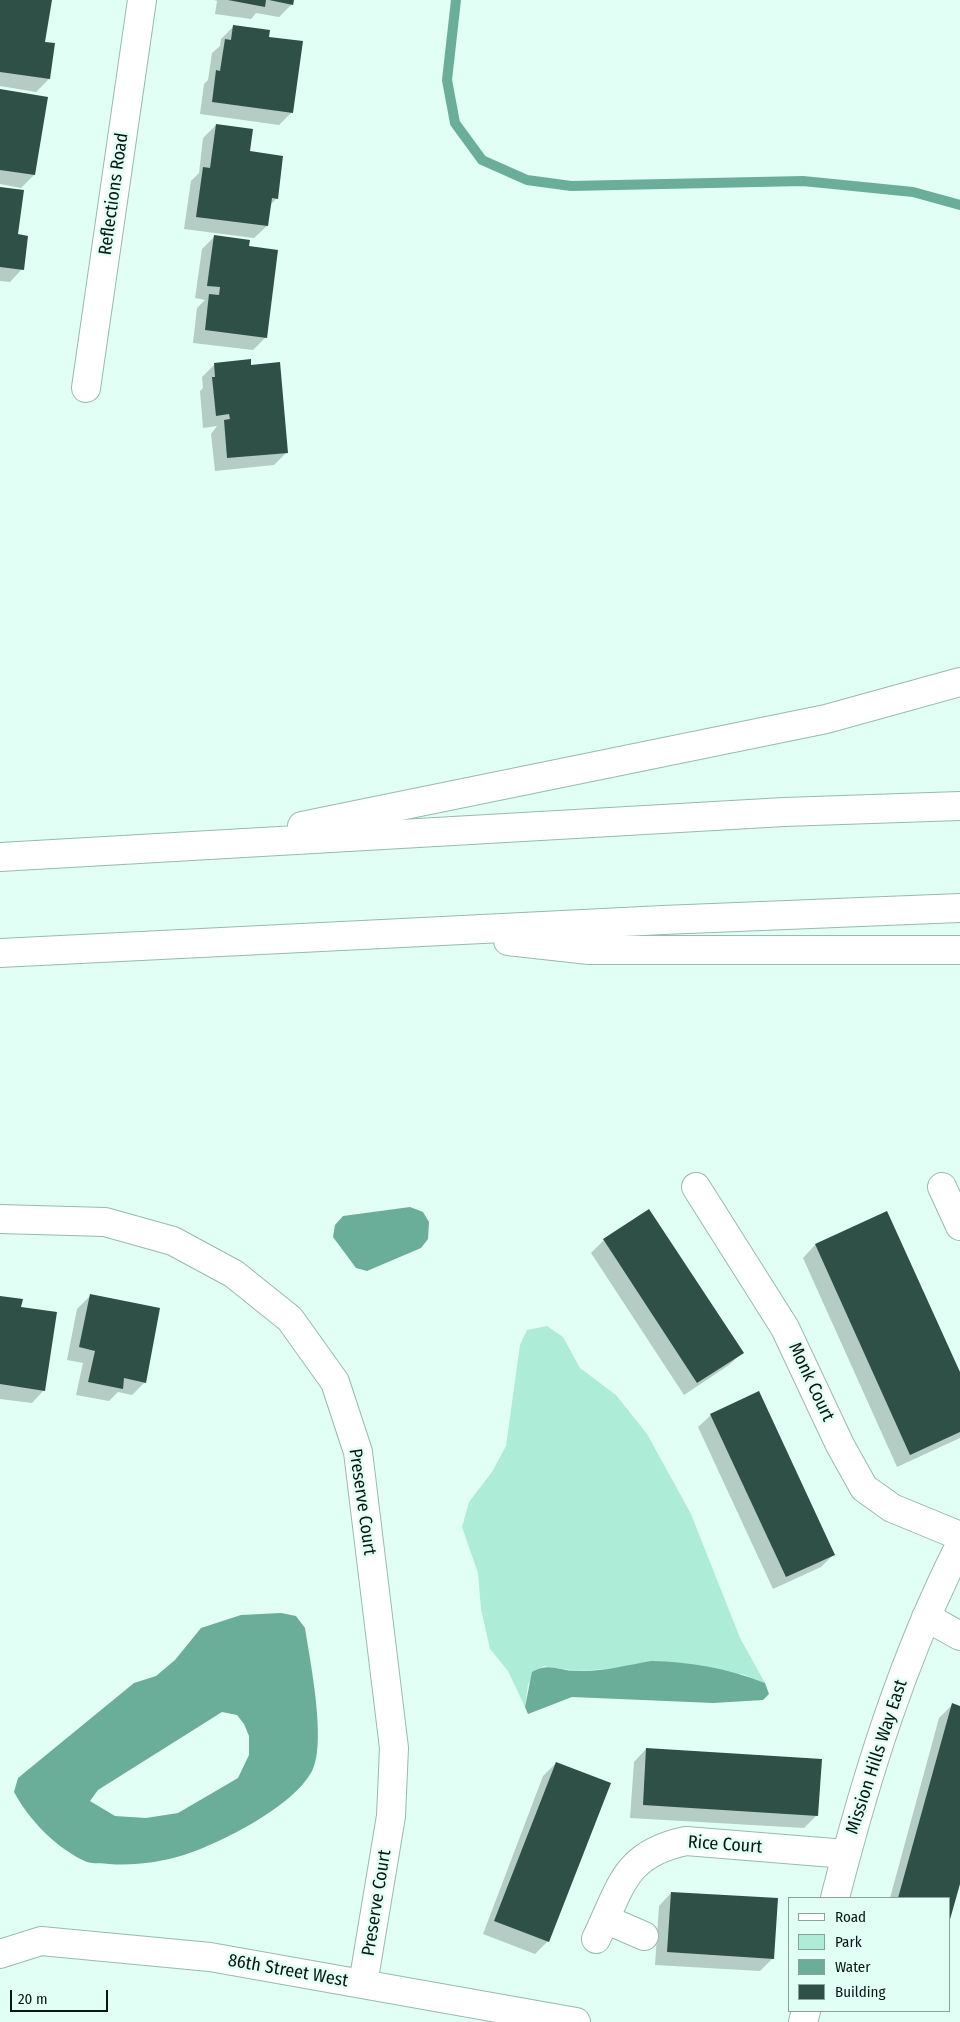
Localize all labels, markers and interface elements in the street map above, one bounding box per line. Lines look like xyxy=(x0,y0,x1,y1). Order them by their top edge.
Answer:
street label: Reflections Road xyxy=(95,131,133,257)
street label: Monk Court xyxy=(783,1339,839,1425)
street label: Preserve Court xyxy=(344,1447,380,1557)
street label: Mission Hills Way East xyxy=(842,1677,912,1837)
street label: Rice Court xyxy=(687,1832,763,1858)
street label: Preserve Court xyxy=(358,1848,396,1958)
legend xyxy=(788,1897,950,2012)
text: Road xyxy=(835,1908,866,1926)
text: Park xyxy=(835,1933,862,1951)
street label: 86th Street West xyxy=(226,1950,350,1992)
text: Water xyxy=(835,1958,870,1976)
scale bar xyxy=(12,1980,110,2012)
text: Building xyxy=(835,1983,886,2001)
text: 20 m xyxy=(18,1990,48,2008)

